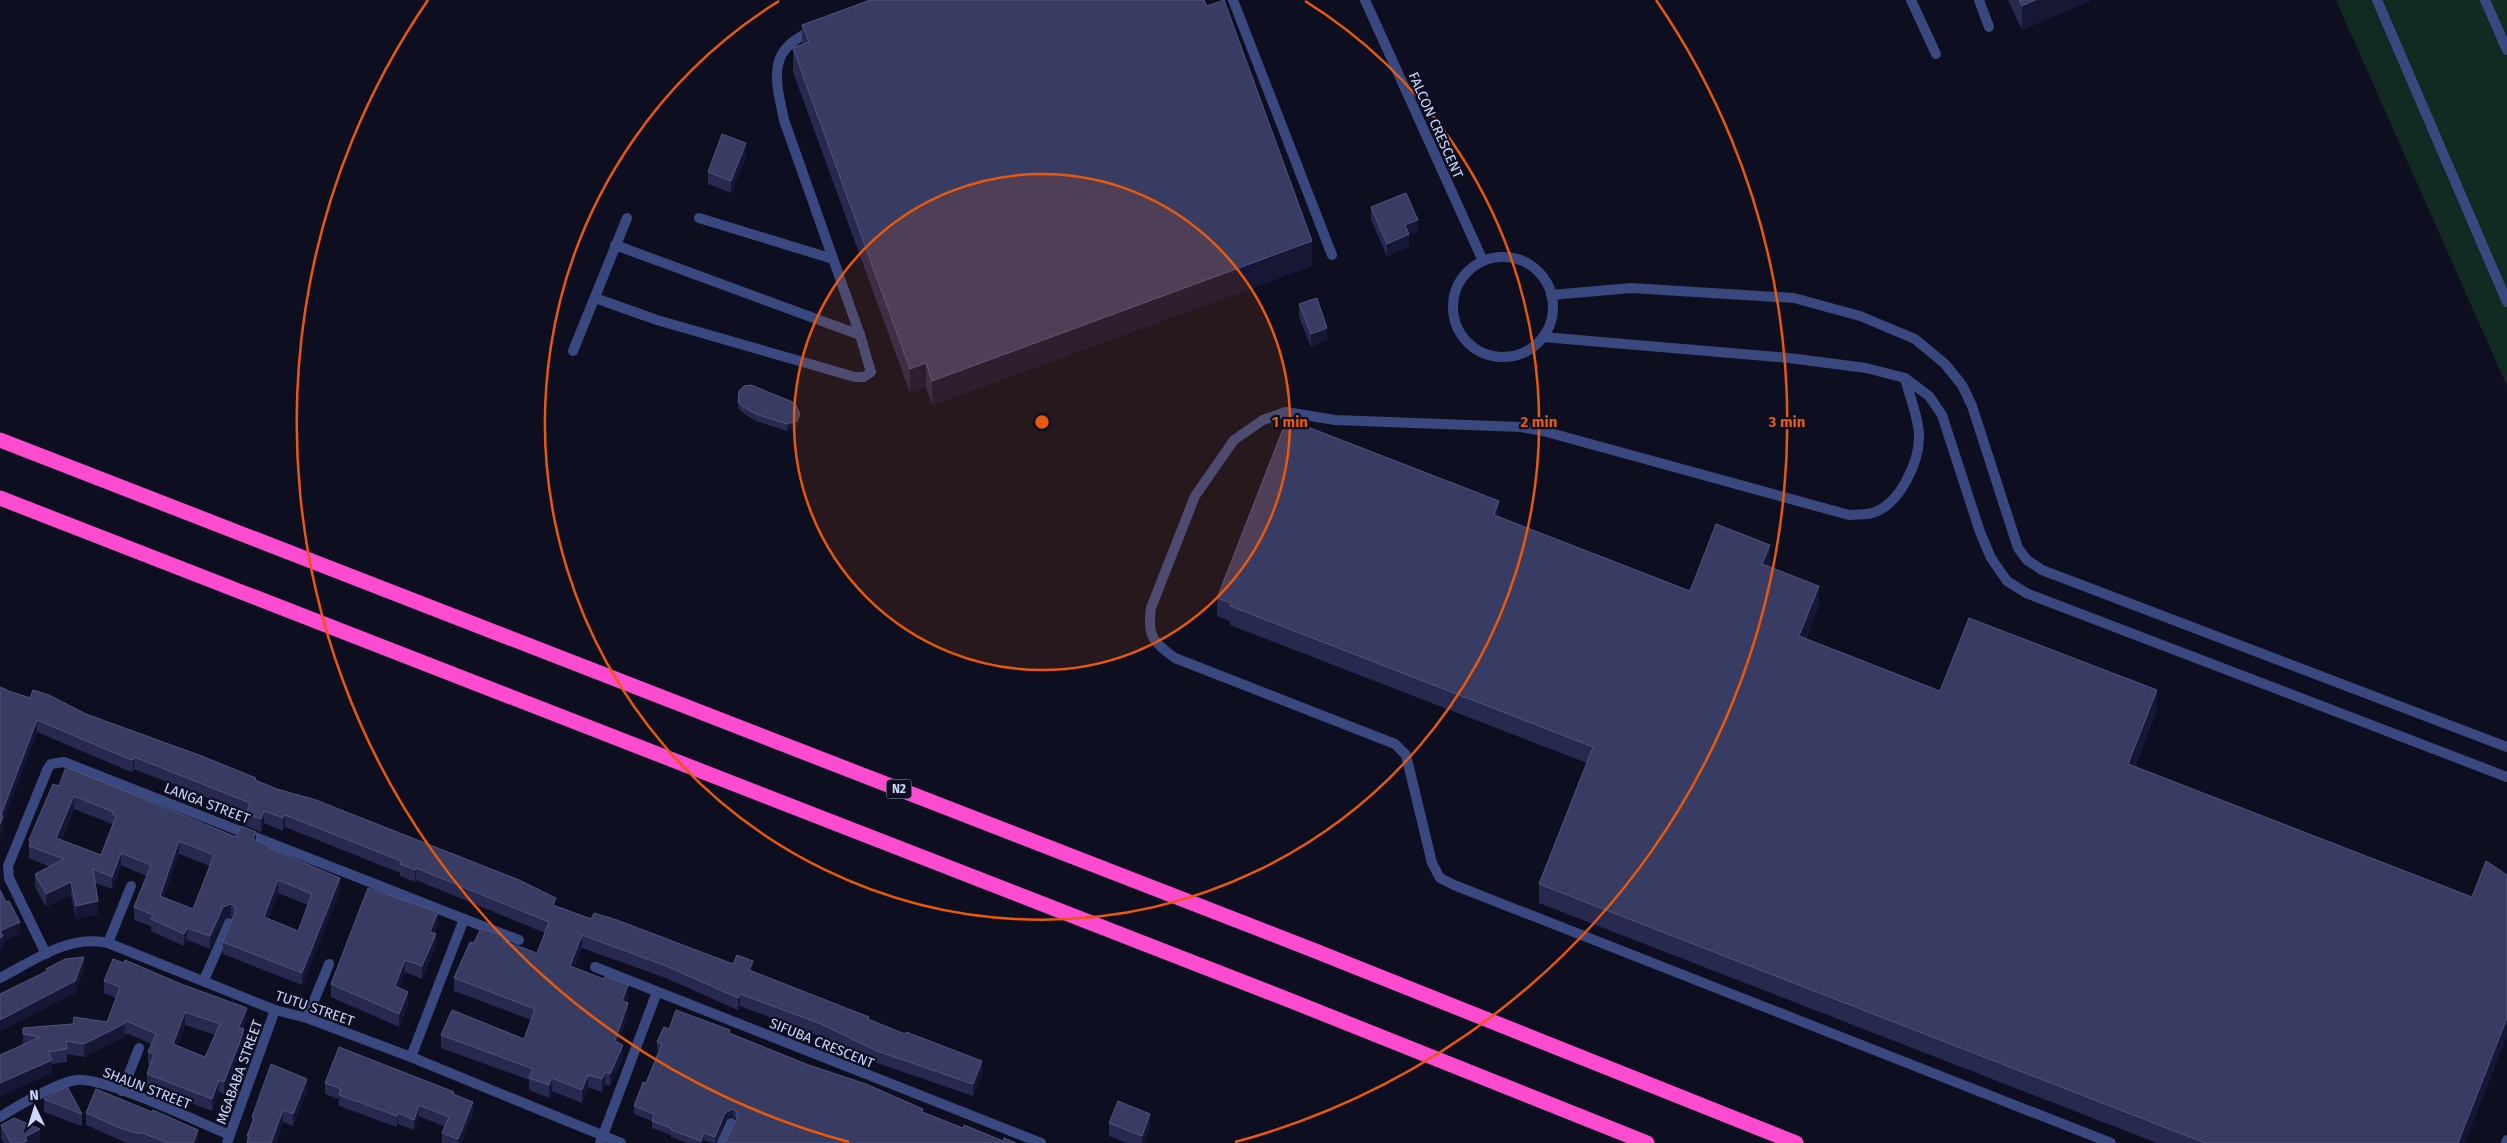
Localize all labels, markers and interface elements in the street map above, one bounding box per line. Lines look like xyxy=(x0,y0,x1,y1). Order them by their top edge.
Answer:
street label: FALCON CRESCENT xyxy=(1404,69,1467,182)
centre of rings xyxy=(1033,413,1051,431)
text: 1 min xyxy=(1272,413,1308,431)
text: 2 min xyxy=(1521,413,1557,431)
text: 3 min xyxy=(1768,413,1805,431)
street label: LANGA STREET xyxy=(162,779,253,828)
road number: N2 xyxy=(886,780,912,799)
street label: TUTU STREET xyxy=(273,987,357,1030)
street label: SIFUBA CRESCENT xyxy=(767,1015,877,1073)
street label: MGABABA STREET xyxy=(213,1017,266,1127)
street label: SHAUN STREET xyxy=(100,1064,194,1113)
north arrow xyxy=(10,1083,60,1133)
text: N xyxy=(29,1087,39,1104)

